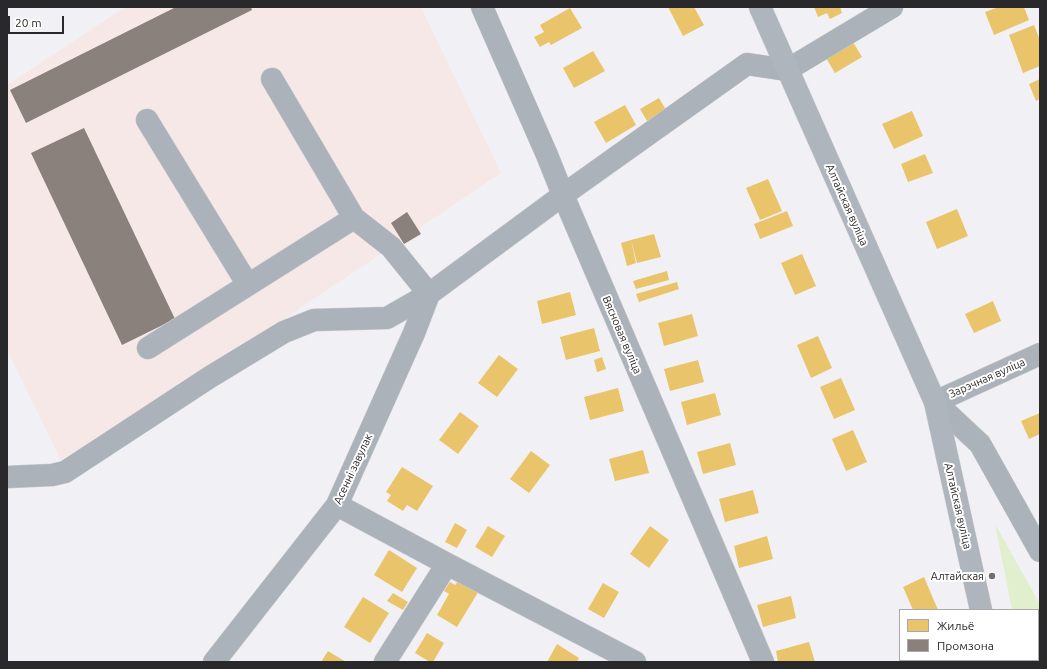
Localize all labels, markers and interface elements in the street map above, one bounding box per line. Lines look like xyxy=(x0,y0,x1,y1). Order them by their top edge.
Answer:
scale bar xyxy=(10,8,66,34)
text: 20 m xyxy=(15,16,42,29)
street label: Алтайская вуліца xyxy=(823,162,871,248)
street label: Вясновая вуліца xyxy=(600,294,644,376)
street label: Зарэчная вуліца xyxy=(947,355,1027,401)
street label: Асенні завулак xyxy=(331,432,375,506)
street label: Алтайская вуліца xyxy=(942,462,974,550)
place label: Алтайская xyxy=(931,569,984,583)
marker: Алтайская xyxy=(987,571,997,581)
legend xyxy=(899,609,1039,661)
text: Жильё xyxy=(937,619,974,632)
text: Промзона xyxy=(937,639,994,652)

